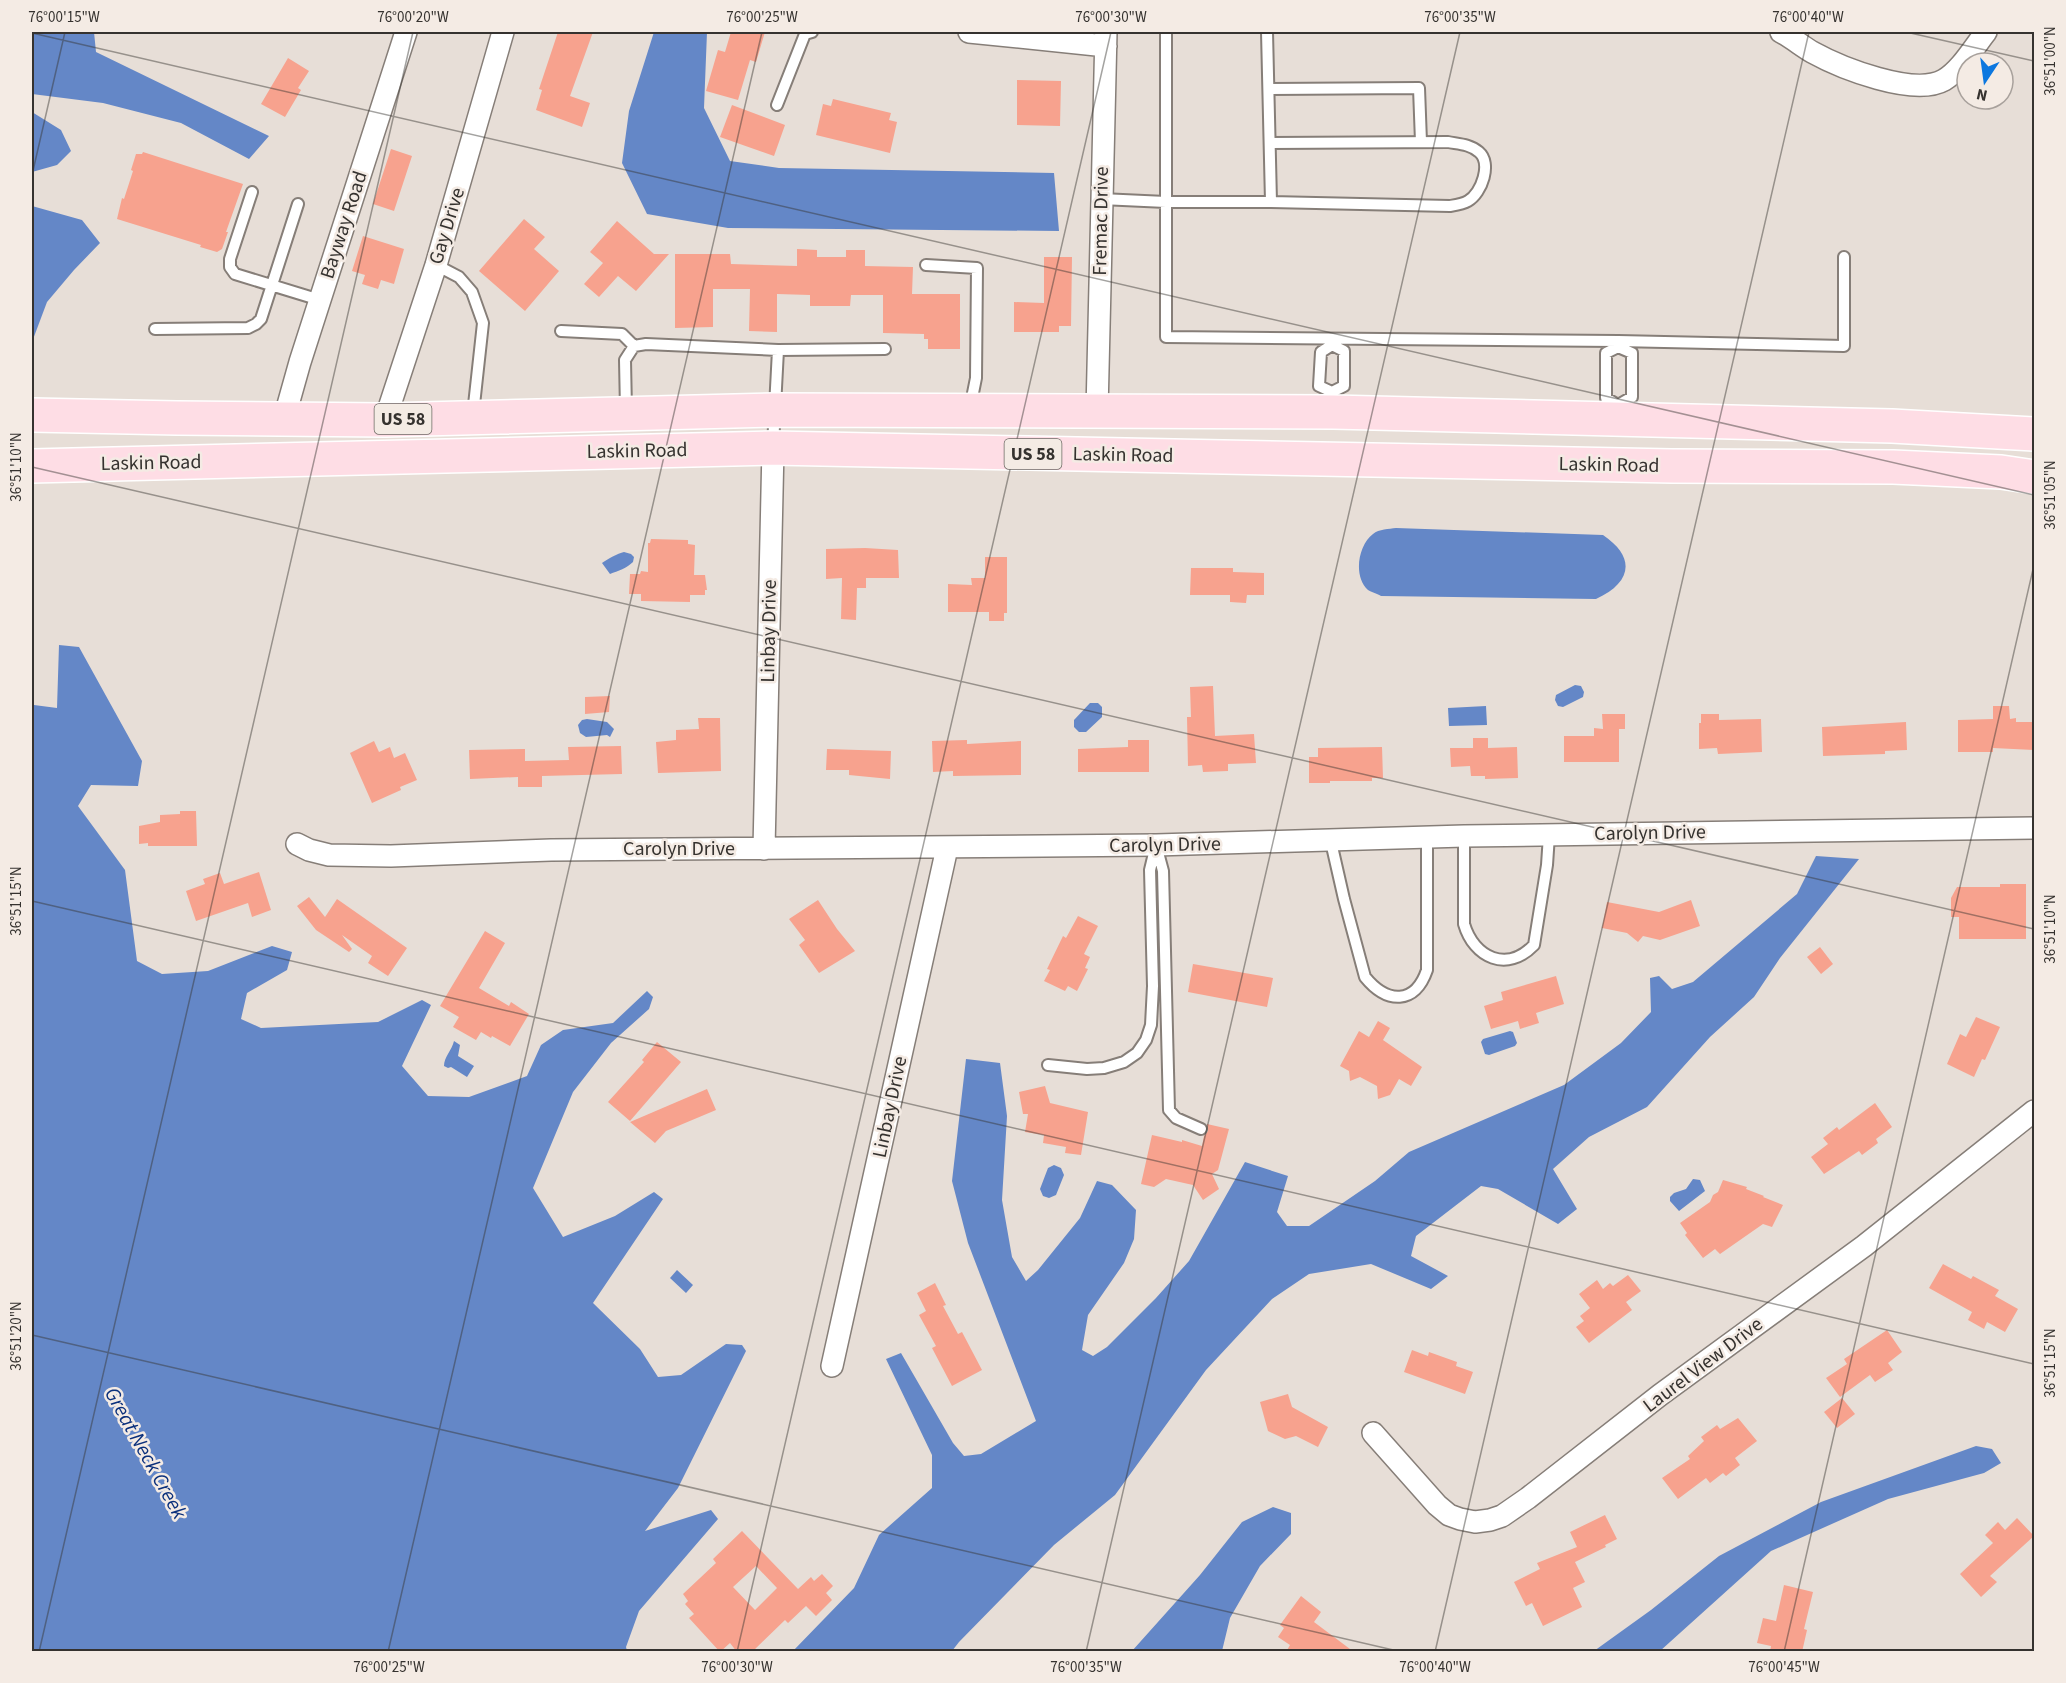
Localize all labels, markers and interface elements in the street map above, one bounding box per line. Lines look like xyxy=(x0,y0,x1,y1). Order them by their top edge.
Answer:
text: 76°00'15"W xyxy=(28,7,100,28)
text: 76°00'20"W xyxy=(377,7,449,28)
text: 76°00'25"W xyxy=(726,7,798,28)
text: 76°00'30"W xyxy=(1075,7,1147,28)
text: 76°00'35"W xyxy=(1424,7,1496,28)
text: 76°00'40"W xyxy=(1772,7,1844,28)
text: 36°51'00"N xyxy=(2040,26,2061,96)
north arrow xyxy=(1955,51,2015,111)
text: N xyxy=(1974,83,1990,107)
street label: Fremac Drive xyxy=(1086,166,1116,276)
street label: Bayway Road xyxy=(313,168,375,282)
street label: Gay Drive xyxy=(422,184,472,268)
road number: US 58 xyxy=(374,404,432,434)
text: 36°51'10"N xyxy=(6,432,27,502)
street label: Laskin Road xyxy=(586,436,688,466)
road number: US 58 xyxy=(1004,439,1062,469)
street label: Laskin Road xyxy=(1072,440,1174,470)
street label: Laskin Road xyxy=(100,448,202,478)
street label: Laskin Road xyxy=(1558,450,1660,480)
text: 36°51'05"N xyxy=(2040,460,2061,530)
street label: Linbay Drive xyxy=(754,579,784,683)
street label: Carolyn Drive xyxy=(1594,818,1706,848)
street label: Carolyn Drive xyxy=(1109,830,1221,860)
street label: Carolyn Drive xyxy=(623,835,735,863)
text: 36°51'15"N xyxy=(6,866,27,936)
text: 36°51'10"N xyxy=(2040,894,2061,964)
street label: Linbay Drive xyxy=(866,1054,914,1160)
text: 36°51'20"N xyxy=(6,1301,27,1371)
street label: Laurel View Drive xyxy=(1637,1311,1769,1419)
text: 36°51'15"N xyxy=(2040,1328,2061,1398)
water label: Great Neck Creek xyxy=(97,1382,195,1525)
text: 76°00'25"W xyxy=(353,1657,425,1678)
text: 76°00'30"W xyxy=(701,1657,773,1678)
text: 76°00'35"W xyxy=(1050,1657,1122,1678)
text: 76°00'40"W xyxy=(1399,1657,1471,1678)
text: 76°00'45"W xyxy=(1748,1657,1820,1678)

